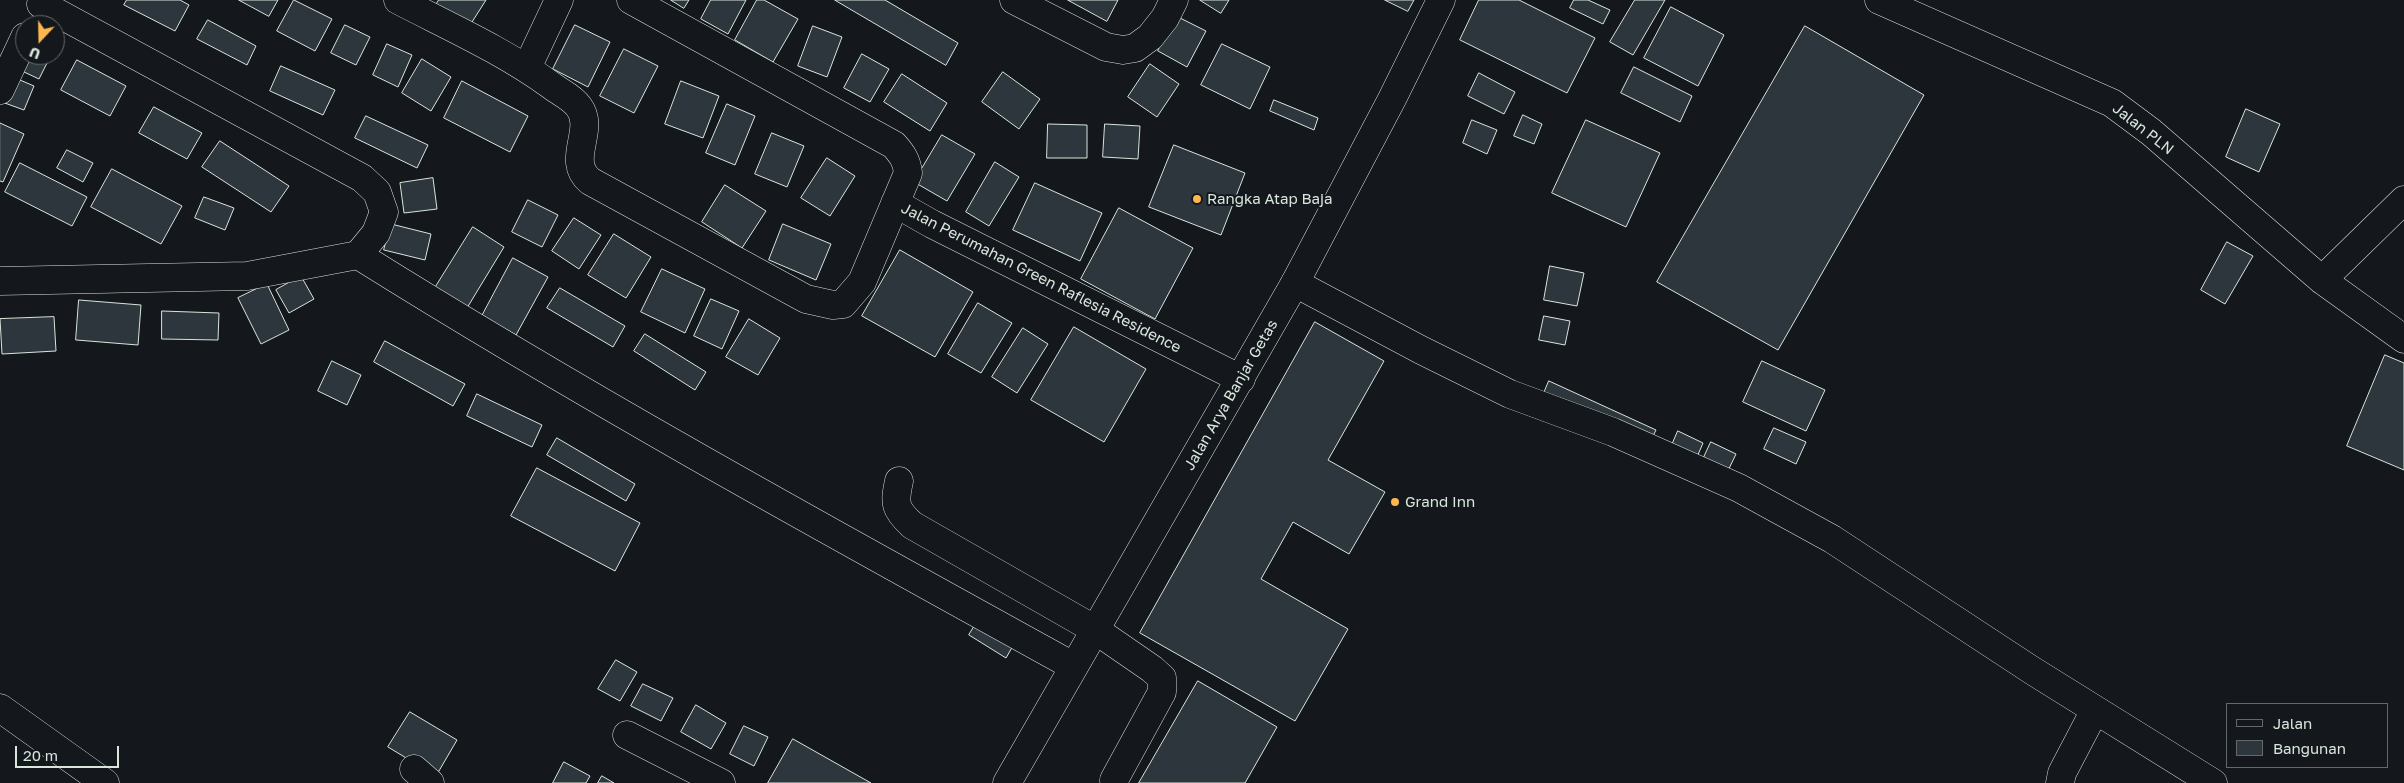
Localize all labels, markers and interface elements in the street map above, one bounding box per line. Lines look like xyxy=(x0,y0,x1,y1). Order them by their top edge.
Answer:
north arrow xyxy=(15,15,65,65)
text: U xyxy=(27,44,43,63)
street label: Jalan PLN xyxy=(2109,99,2177,159)
place label: Rangka Atap Baja xyxy=(1207,190,1332,208)
marker: Rangka Atap Baja xyxy=(1191,193,1203,205)
street label: Jalan Perumahan Green Raflesia Residence xyxy=(898,199,1184,357)
street label: Jalan Arya Banjar Getas xyxy=(1180,316,1282,474)
place label: Grand Inn xyxy=(1405,493,1475,511)
marker: Grand Inn xyxy=(1389,496,1401,508)
legend xyxy=(2226,703,2389,768)
text: Jalan xyxy=(2273,714,2312,732)
scale bar xyxy=(18,736,121,768)
text: Bangunan xyxy=(2273,739,2346,757)
text: 20 m xyxy=(23,746,58,764)

